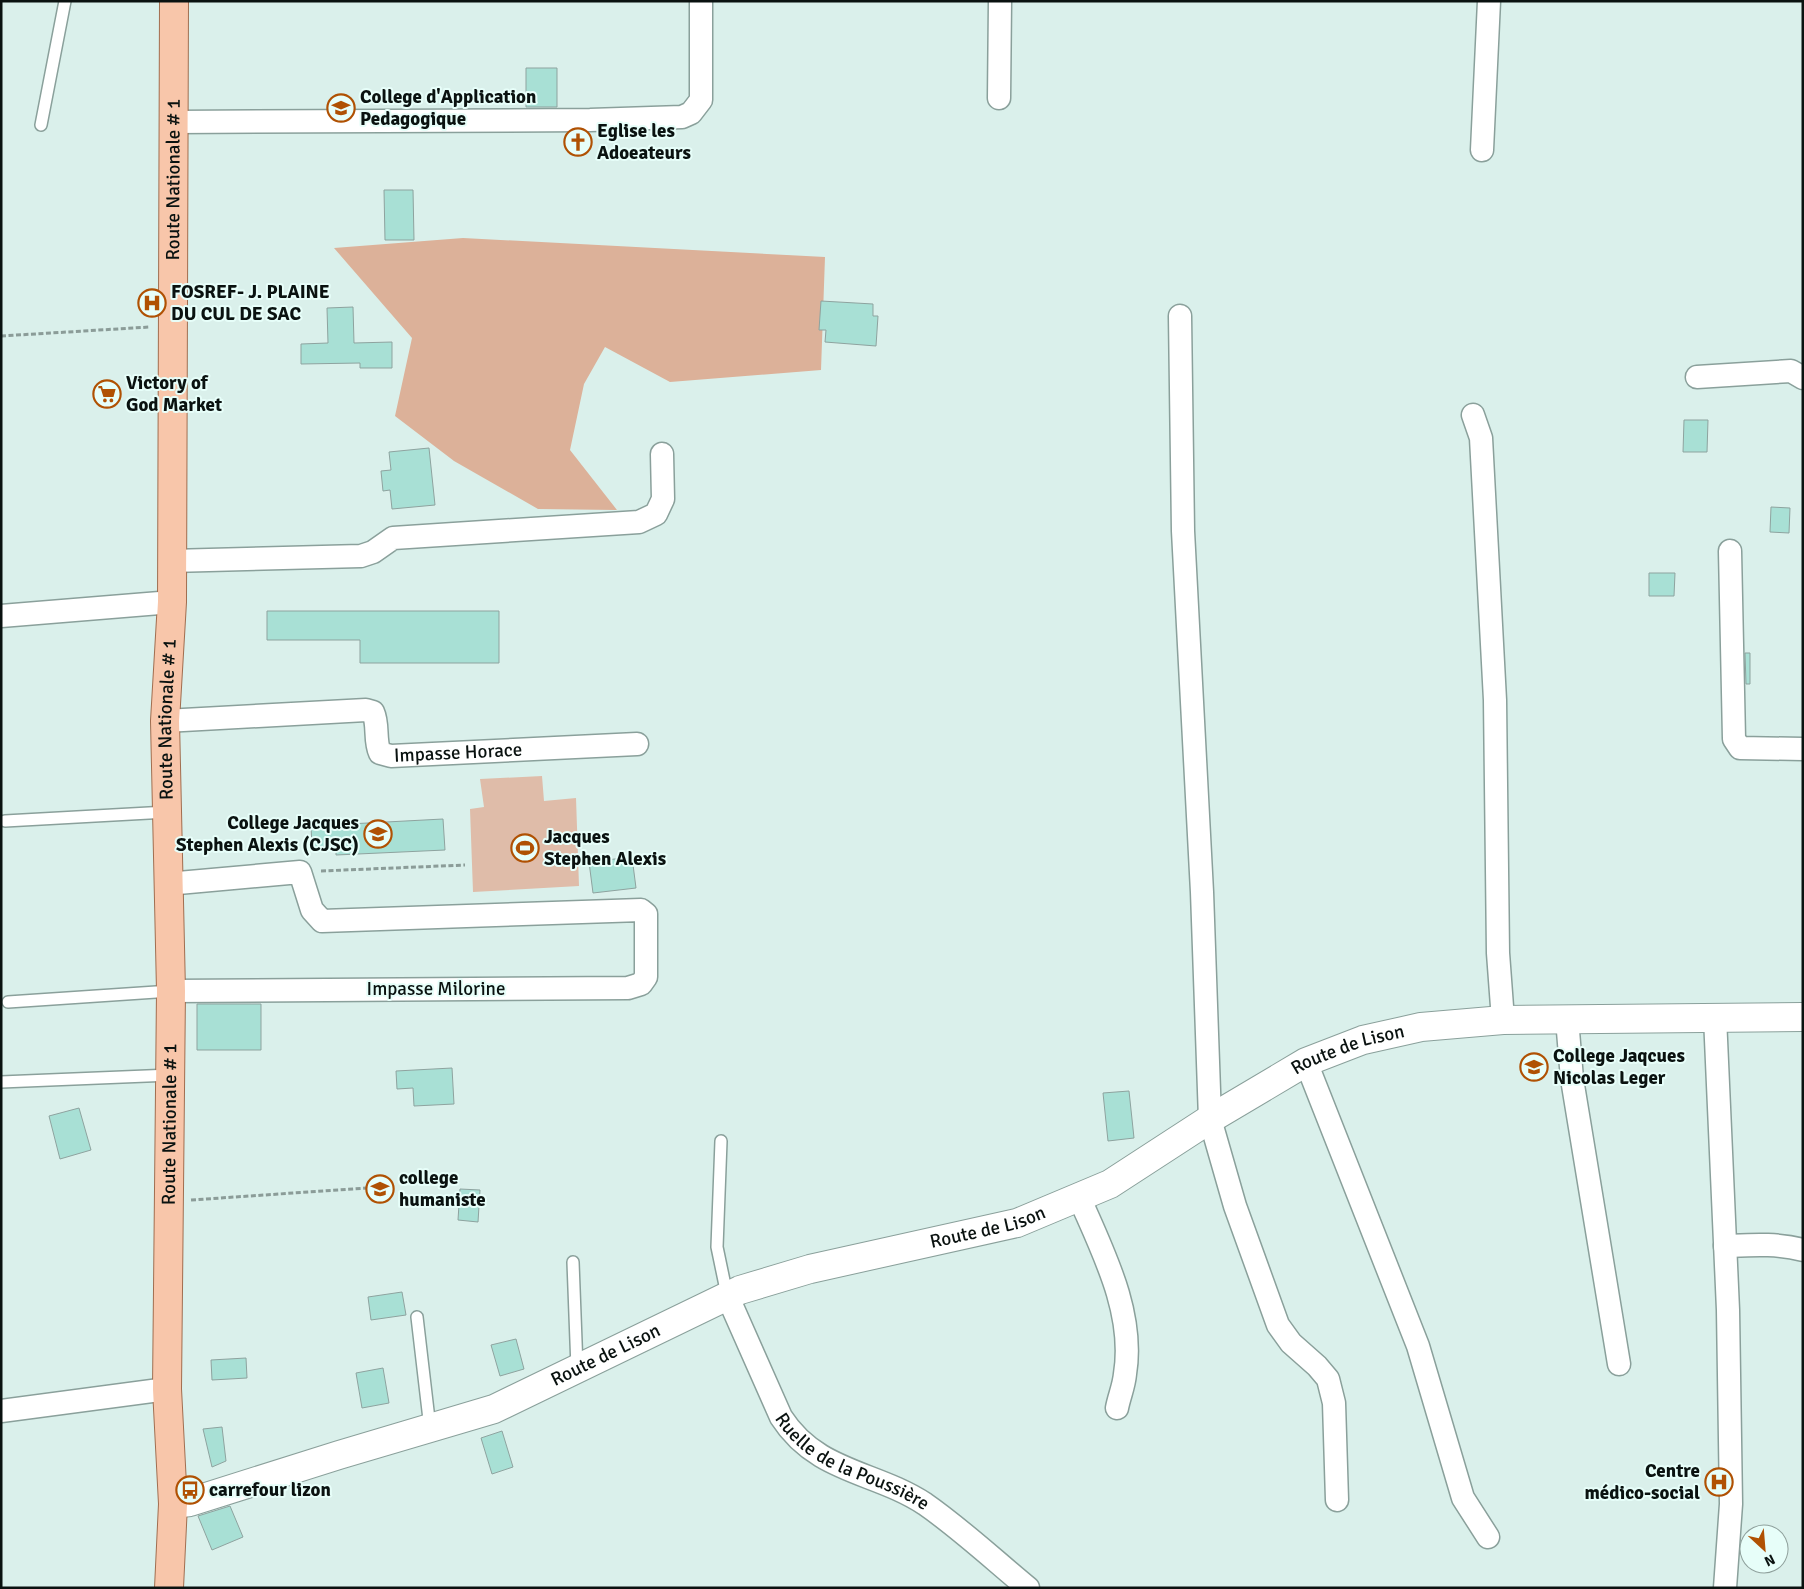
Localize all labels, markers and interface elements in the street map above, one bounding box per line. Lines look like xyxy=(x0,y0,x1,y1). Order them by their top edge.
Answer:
place label: College d'Application Pedagogique xyxy=(360,85,536,131)
school or university icon: College d'Application Pedagogique xyxy=(326,93,356,123)
street label: Route Nationale # 1 xyxy=(161,99,186,260)
place label: Eglise les Adoeateurs xyxy=(597,119,691,165)
church icon: Eglise les Adoeateurs xyxy=(563,127,593,157)
place label: FOSREF- J. PLAINE DU CUL DE SAC xyxy=(171,280,330,326)
hospital icon: FOSREF- J. PLAINE DU CUL DE SAC xyxy=(137,288,167,318)
place label: Victory of God Market xyxy=(126,371,222,417)
supermarket icon: Victory of God Market xyxy=(92,379,122,409)
street label: Route Nationale # 1 xyxy=(153,638,182,800)
street label: Impasse Horace xyxy=(393,738,523,768)
place label: College Jacques Stephen Alexis (CJSC) xyxy=(176,811,359,857)
school or university icon: College Jacques Stephen Alexis (CJSC) xyxy=(363,819,393,849)
place label: Jacques Stephen Alexis xyxy=(544,825,666,871)
sports icon: Jacques Stephen Alexis xyxy=(510,833,540,863)
street label: Impasse Milorine xyxy=(367,977,505,1001)
street label: Route de Lison xyxy=(1286,1019,1407,1080)
street label: Route Nationale # 1 xyxy=(157,1043,182,1205)
place label: College Jaqcues Nicolas Leger xyxy=(1553,1044,1685,1090)
school or university icon: College Jaqcues Nicolas Leger xyxy=(1519,1052,1549,1082)
place label: college humaniste xyxy=(399,1166,486,1212)
school or university icon: college humaniste xyxy=(365,1174,395,1204)
street label: Route de Lison xyxy=(928,1200,1049,1254)
street label: Route de Lison xyxy=(547,1318,664,1392)
street label: Ruelle de la Poussière xyxy=(770,1408,934,1516)
place label: Centre médico-social xyxy=(1584,1459,1700,1505)
hospital icon: Centre médico-social xyxy=(1704,1467,1734,1497)
bus stop icon: carrefour lizon xyxy=(175,1475,205,1505)
place label: carrefour lizon xyxy=(209,1478,331,1502)
north arrow xyxy=(1739,1524,1789,1574)
text: N xyxy=(1761,1550,1778,1570)

